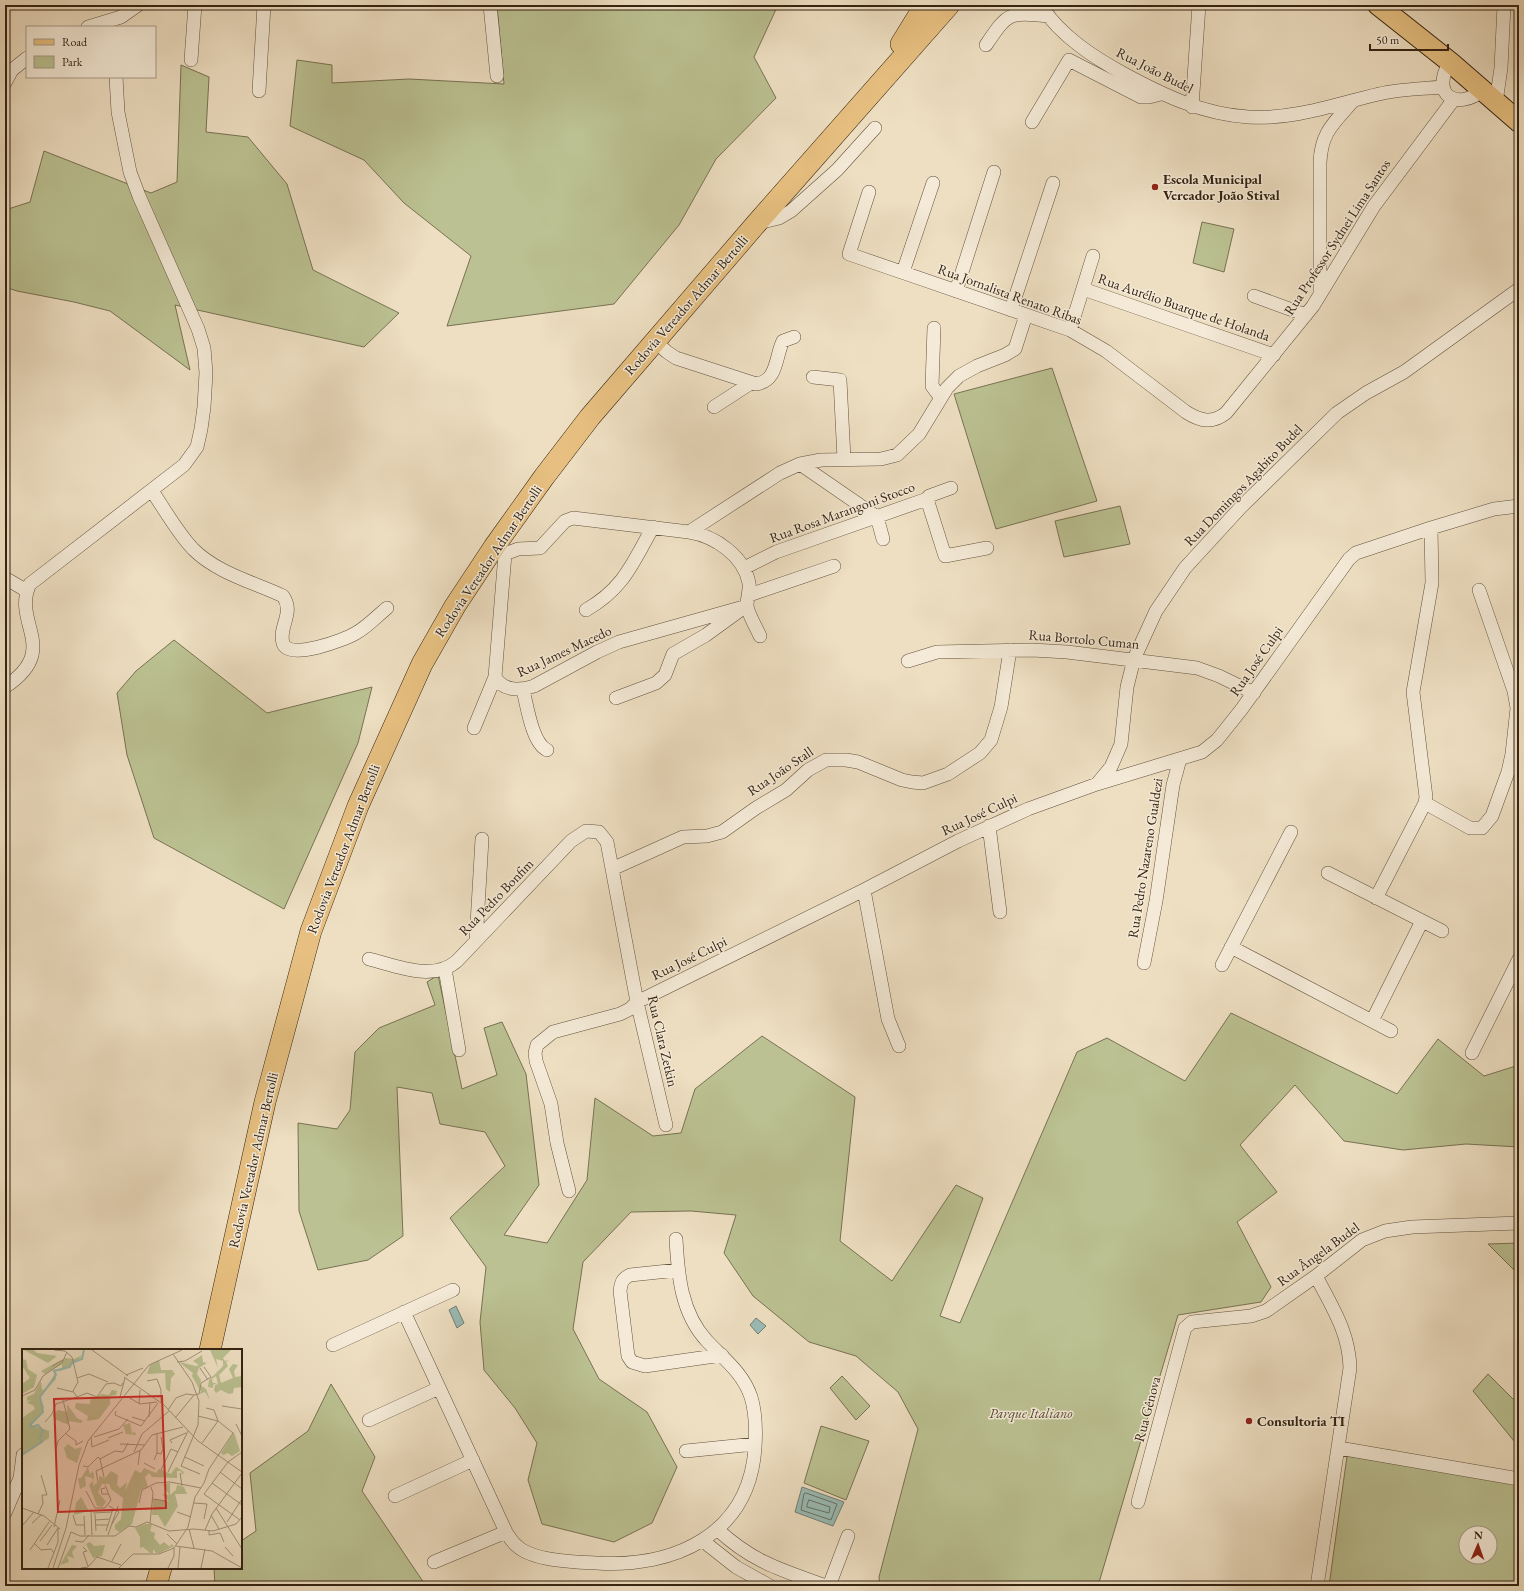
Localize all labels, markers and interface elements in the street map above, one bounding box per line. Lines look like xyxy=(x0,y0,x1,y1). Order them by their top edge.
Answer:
legend xyxy=(26,26,156,78)
scale bar xyxy=(1370,26,1448,52)
text: 50 m xyxy=(1376,32,1400,48)
text: Road xyxy=(62,34,88,50)
street label: Rua João Budel xyxy=(1113,43,1197,97)
text: Park xyxy=(62,54,83,70)
street label: Rua Professor Sydnei Lima Santos xyxy=(1280,155,1395,319)
place label: Escola Municipal Vereador João Stival xyxy=(1163,170,1280,204)
marker: Escola Municipal Vereador João Stival xyxy=(1150,182,1160,192)
street label: Rodovia Vereador Admar Bertolli xyxy=(620,231,752,379)
street label: Rua Jornalista Renato Ribas xyxy=(935,260,1085,329)
street label: Rua Aurélio Buarque de Holanda xyxy=(1096,269,1273,345)
street label: Rua Domingos Agabito Budel xyxy=(1180,420,1307,550)
street label: Rua Rosa Marangoni Stocco xyxy=(767,477,917,547)
street label: Rodovia Vereador Admar Bertolli xyxy=(430,481,546,641)
street label: Rua James Macedo xyxy=(514,621,614,681)
street label: Rua José Culpi xyxy=(1225,622,1287,700)
street label: Rua Bortolo Cuman xyxy=(1028,625,1141,653)
street label: Rua João Stall xyxy=(744,742,817,800)
street label: Rodovia Vereador Admar Bertolli xyxy=(302,761,384,936)
street label: Rua Pedro Nazareno Gualdezi xyxy=(1123,776,1167,939)
street label: Rua José Culpi xyxy=(938,788,1020,839)
street label: Rua Pedro Bonfim xyxy=(455,855,537,939)
street label: Rua José Culpi xyxy=(648,932,730,984)
street label: Rua Clara Zetkin xyxy=(644,993,682,1089)
street label: Rodovia Vereador Admar Bertolli xyxy=(224,1070,282,1250)
street label: Rua Ângela Budel xyxy=(1273,1218,1363,1290)
inset map xyxy=(22,1349,242,1569)
street label: Rua Gênova xyxy=(1130,1374,1164,1444)
park label: Parque Italiano xyxy=(989,1404,1073,1423)
place label: Consultoria TI xyxy=(1257,1412,1345,1430)
marker: Consultoria TI xyxy=(1244,1416,1254,1426)
north arrow xyxy=(1458,1525,1498,1565)
text: N xyxy=(1474,1528,1483,1542)

